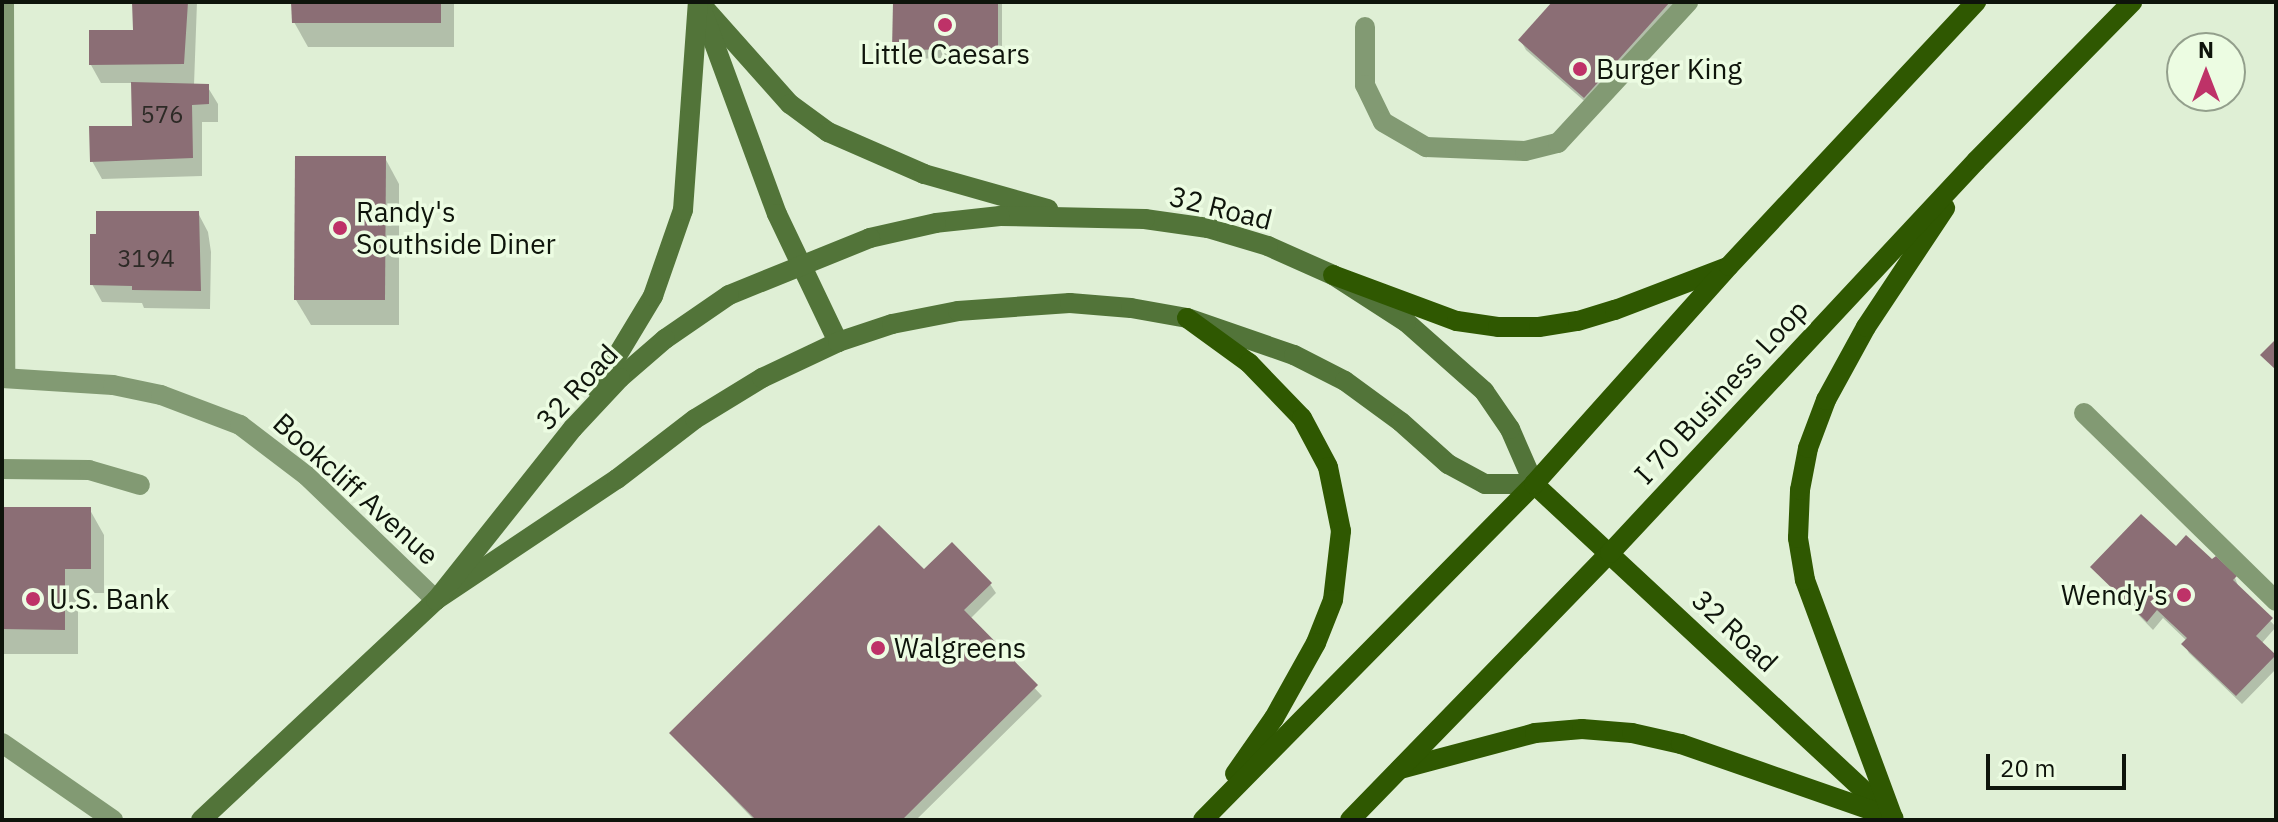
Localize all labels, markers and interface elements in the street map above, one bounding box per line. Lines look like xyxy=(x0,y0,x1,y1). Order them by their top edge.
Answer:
marker: Little Caesars xyxy=(936,16,954,34)
north arrow xyxy=(2166,32,2246,112)
text: N xyxy=(2198,35,2214,64)
place label: Little Caesars xyxy=(860,37,1030,71)
place label: Burger King xyxy=(1596,52,1742,86)
marker: Burger King xyxy=(1571,60,1589,78)
house number: 576 xyxy=(140,101,184,129)
street label: 32 Road xyxy=(1166,179,1276,237)
place label: Randy's Southside Diner xyxy=(356,195,556,261)
marker: Randy's Southside Diner xyxy=(331,219,349,237)
house number: 3194 xyxy=(117,245,175,273)
street label: I 70 Business Loop xyxy=(1627,293,1815,491)
street label: 32 Road xyxy=(529,337,625,437)
street label: Bookcliff Avenue xyxy=(266,406,446,572)
place label: Wendy's xyxy=(2061,578,2168,612)
place label: U.S. Bank xyxy=(49,582,169,616)
street label: 32 Road xyxy=(1685,583,1785,679)
marker: Wendy's xyxy=(2175,586,2193,604)
marker: U.S. Bank xyxy=(24,590,42,608)
place label: Walgreens xyxy=(894,631,1026,665)
marker: Walgreens xyxy=(869,639,887,657)
scale bar xyxy=(1990,738,2130,788)
text: 20 m xyxy=(2000,752,2055,784)

